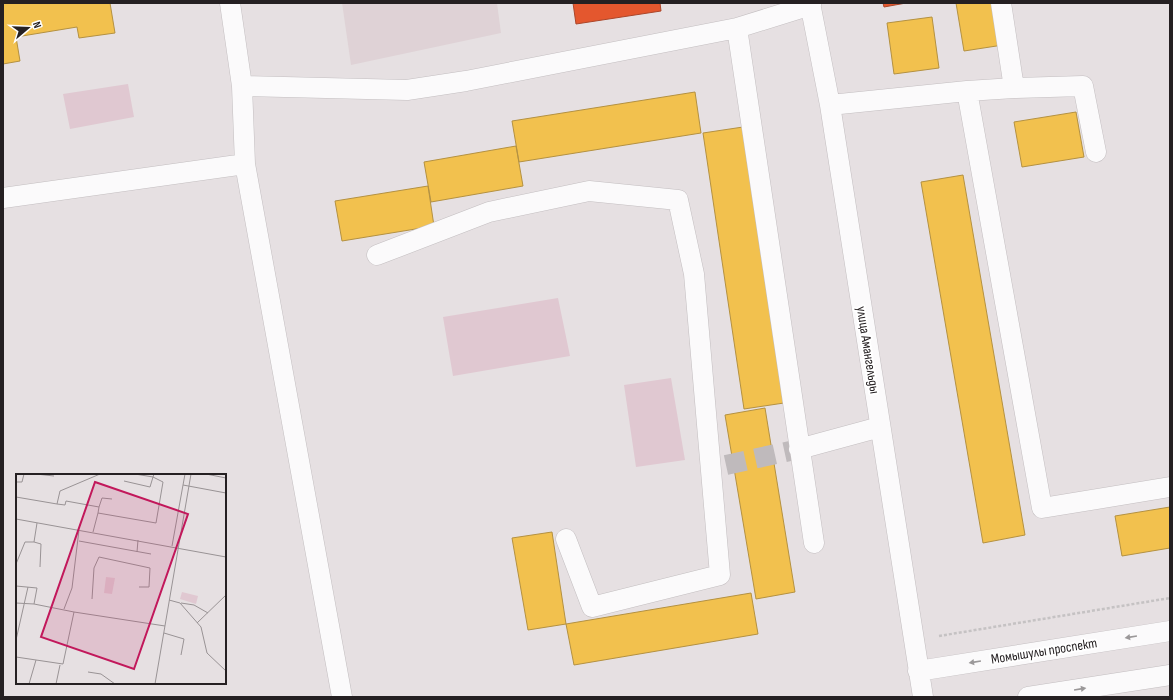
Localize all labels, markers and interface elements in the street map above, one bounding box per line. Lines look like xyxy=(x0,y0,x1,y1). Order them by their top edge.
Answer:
north arrow xyxy=(8,8,48,48)
text: N xyxy=(30,20,44,30)
street label: улица Амангельды xyxy=(853,305,883,395)
inset map xyxy=(16,474,226,684)
street label: Момышулы проспект xyxy=(990,634,1098,668)
one-way arrow xyxy=(1125,634,1138,640)
one-way arrow xyxy=(969,659,982,665)
one-way arrow xyxy=(1074,686,1086,692)

